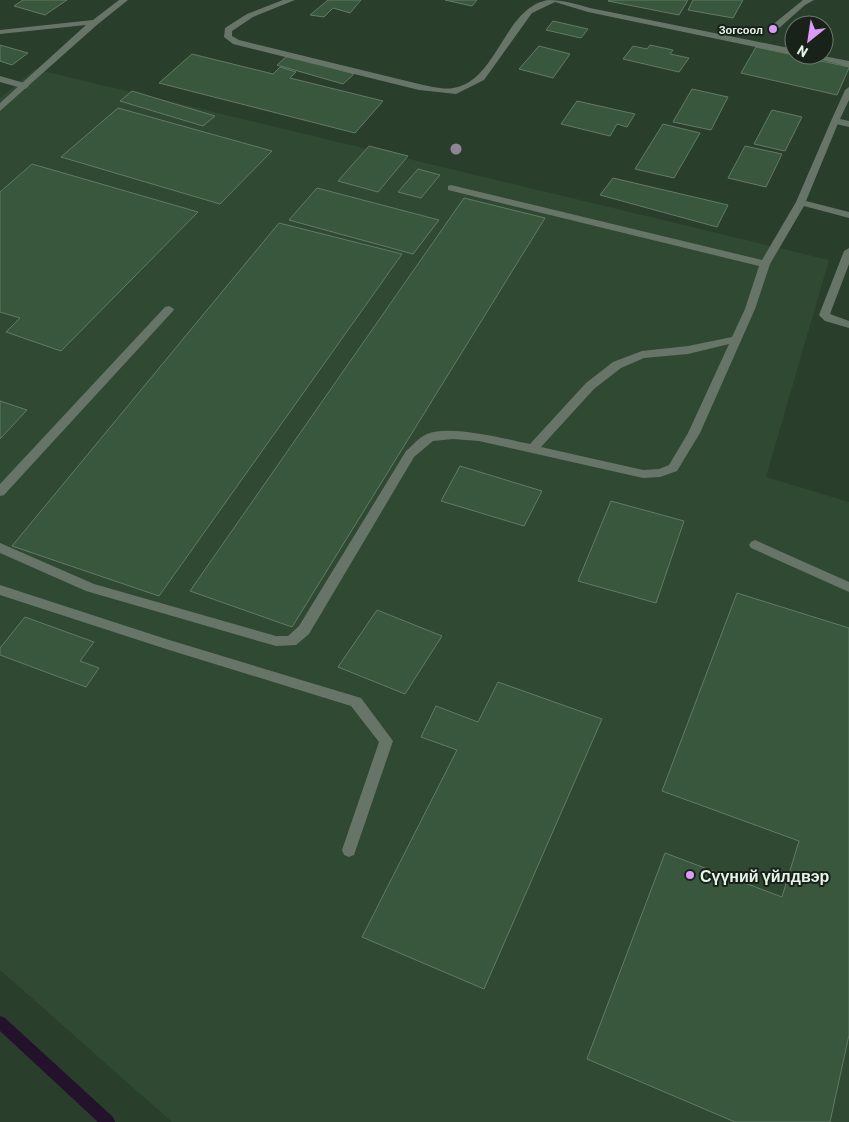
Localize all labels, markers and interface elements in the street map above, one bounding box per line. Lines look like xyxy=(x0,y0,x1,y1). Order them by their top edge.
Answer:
north arrow xyxy=(784,15,834,65)
place label: Зогсоол xyxy=(719,23,763,36)
marker: Зогсоол xyxy=(767,23,779,35)
text: N xyxy=(794,42,811,61)
place label: Сүүний үйлдвэр xyxy=(700,866,830,885)
marker: Сүүний үйлдвэр xyxy=(684,869,696,881)

